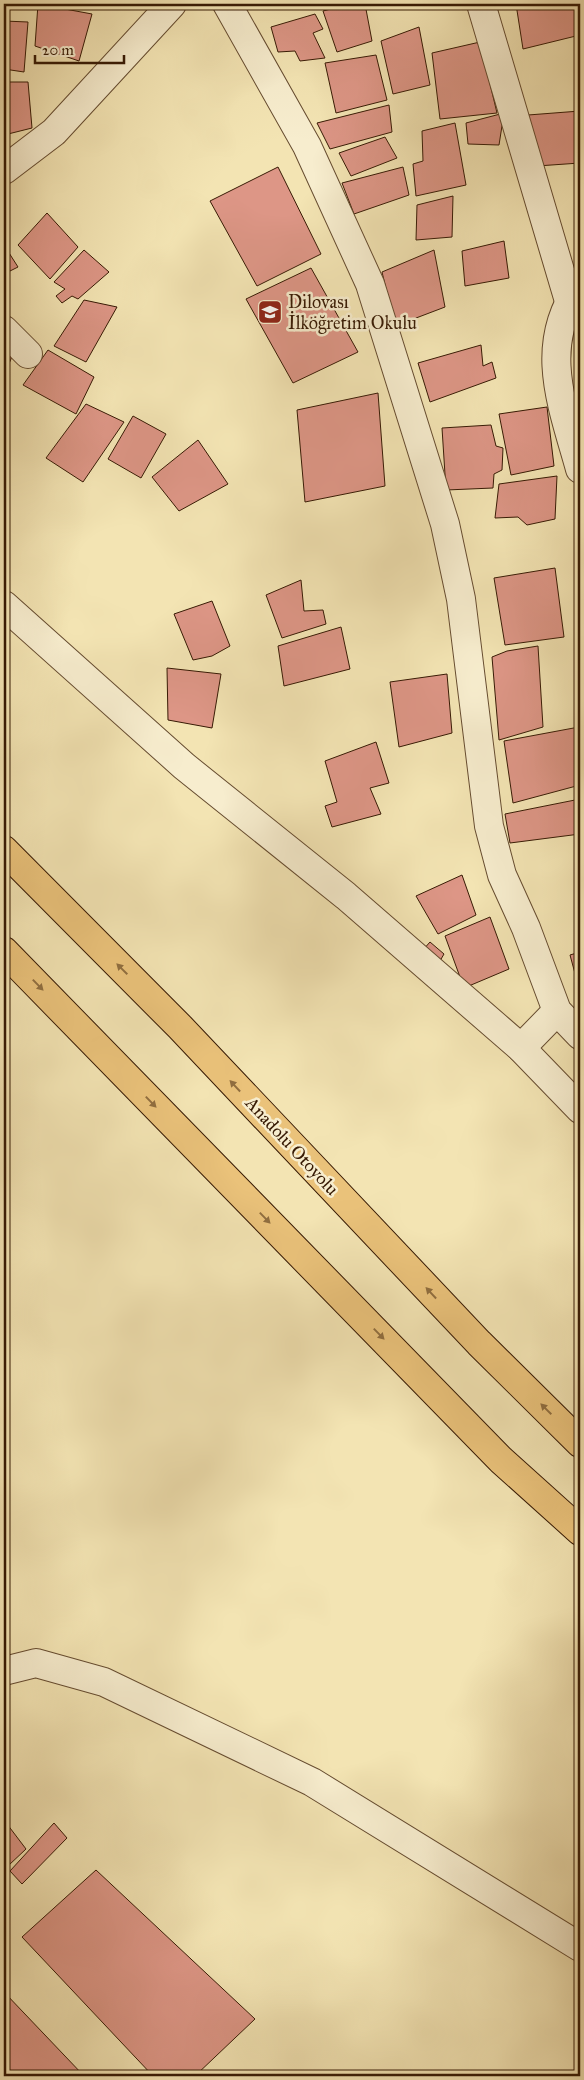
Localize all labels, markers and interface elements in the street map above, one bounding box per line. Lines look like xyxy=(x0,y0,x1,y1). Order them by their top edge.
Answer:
scale bar xyxy=(35,32,124,64)
text: 20 m xyxy=(42,41,74,59)
place label: Dilovası İlköğretim Okulu xyxy=(288,291,417,335)
school or university icon: Dilovası İlköğretim Okulu xyxy=(257,299,283,325)
one-way arrow xyxy=(116,964,128,976)
one-way arrow xyxy=(32,979,44,991)
one-way arrow xyxy=(229,1080,241,1092)
street label: Anadolu Otoyolu xyxy=(240,1091,344,1200)
one-way arrow xyxy=(145,1095,157,1107)
one-way arrow xyxy=(259,1212,271,1224)
one-way arrow xyxy=(425,1287,437,1299)
one-way arrow xyxy=(372,1328,384,1340)
one-way arrow xyxy=(540,1403,552,1415)

